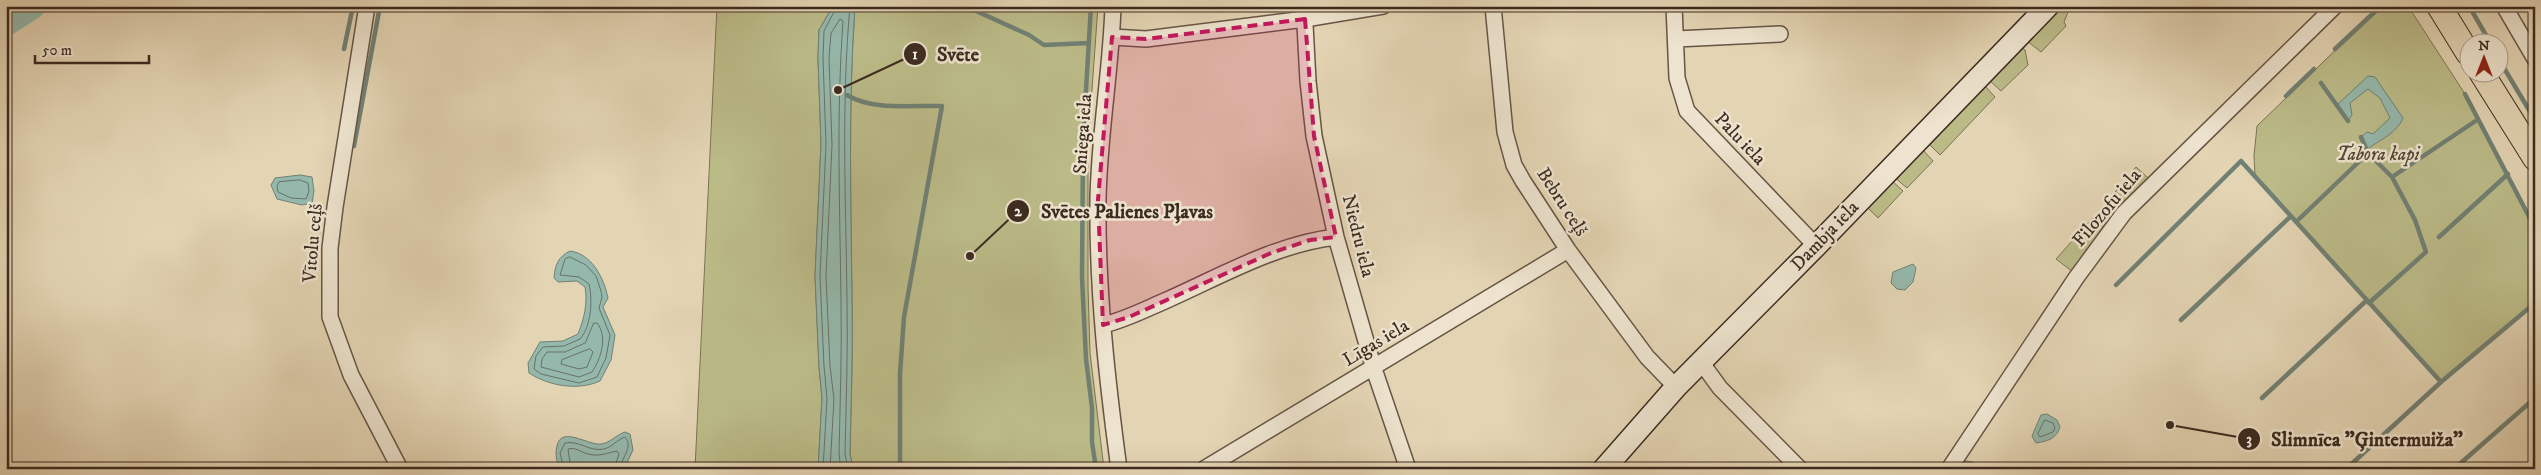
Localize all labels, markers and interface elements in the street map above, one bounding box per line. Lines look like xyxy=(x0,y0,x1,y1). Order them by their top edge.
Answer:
scale bar xyxy=(35,32,149,64)
north arrow xyxy=(2458,32,2508,82)
callout: Svēte xyxy=(903,36,989,71)
text: N xyxy=(2478,37,2490,55)
text: 50 m xyxy=(42,41,72,60)
text: Svēte xyxy=(937,43,980,68)
text: 1 xyxy=(912,45,918,64)
street label: Sniega iela xyxy=(1069,93,1097,175)
street label: Palu iela xyxy=(1709,108,1771,170)
park label: Tabora kapi xyxy=(2336,143,2421,167)
street label: Bebru ceļš xyxy=(1531,163,1593,241)
street label: Filozofu iela xyxy=(2068,164,2146,252)
street label: Niedru iela xyxy=(1337,192,1379,280)
callout: Svētes Palienes Pļavas xyxy=(1006,193,1223,228)
street label: Dambja iela xyxy=(1786,196,1864,276)
text: Svētes Palienes Pļavas xyxy=(1041,200,1213,225)
text: 2 xyxy=(1014,202,1022,221)
street label: Vītolu ceļš xyxy=(298,203,328,284)
street label: Līgas iela xyxy=(1339,314,1413,372)
callout: Slimnīca "Ģintermuiža" xyxy=(2236,421,2473,456)
text: Slimnīca "Ģintermuiža" xyxy=(2271,428,2463,453)
text: 3 xyxy=(2246,430,2252,449)

